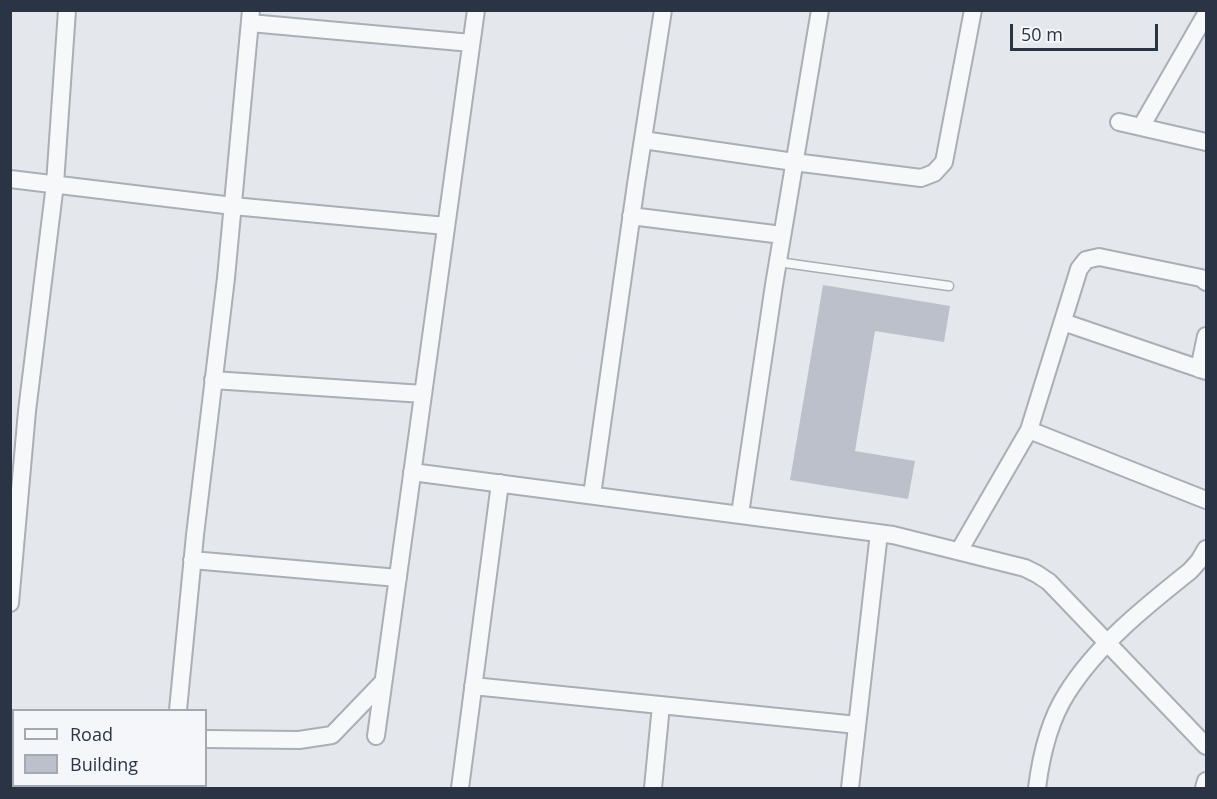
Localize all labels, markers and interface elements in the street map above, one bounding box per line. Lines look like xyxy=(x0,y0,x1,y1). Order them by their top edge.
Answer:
scale bar xyxy=(1013,12,1162,50)
text: 50 m xyxy=(1021,22,1063,46)
legend xyxy=(12,709,207,787)
text: Road xyxy=(70,722,113,746)
text: Building xyxy=(70,752,138,776)

